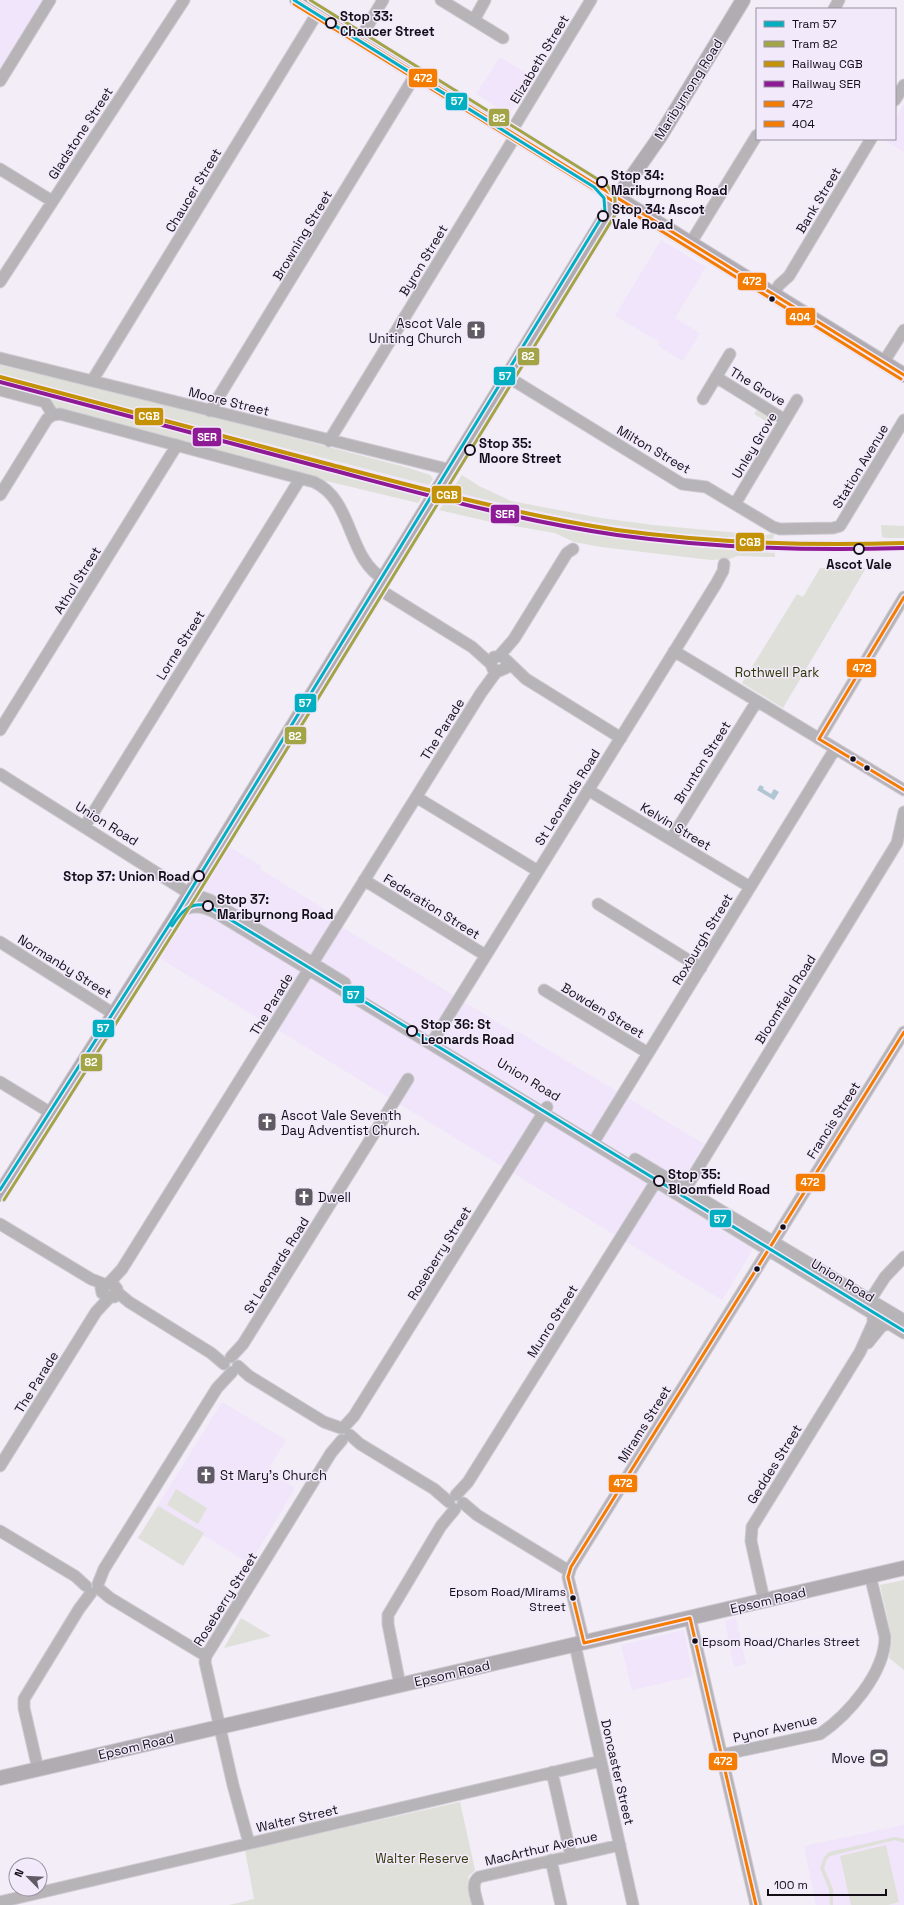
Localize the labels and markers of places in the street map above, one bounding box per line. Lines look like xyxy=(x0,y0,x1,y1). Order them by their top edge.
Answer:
place label: Stop 33: Chaucer Street xyxy=(340,8,435,40)
marker: Stop 33: Chaucer Street xyxy=(325,17,337,29)
place label: Stop 34: Maribyrnong Road xyxy=(611,167,727,199)
marker: Stop 34: Maribyrnong Road xyxy=(596,176,608,188)
place label: Stop 34: Ascot Vale Road xyxy=(612,201,705,233)
marker: Stop 34: Ascot Vale Road xyxy=(597,210,609,222)
unlabelled marker xyxy=(767,294,777,304)
place label: Ascot Vale Uniting Church xyxy=(369,315,462,347)
church icon: Ascot Vale Uniting Church xyxy=(465,319,487,341)
place label: Stop 35: Moore Street xyxy=(479,435,562,467)
marker: Stop 35: Moore Street xyxy=(464,444,476,456)
marker: Ascot Vale xyxy=(853,543,865,555)
place label: Ascot Vale xyxy=(826,556,892,573)
unlabelled marker xyxy=(848,754,858,764)
unlabelled marker xyxy=(862,763,872,773)
place label: Stop 37: Union Road xyxy=(63,868,190,885)
marker: Stop 37: Union Road xyxy=(193,870,205,882)
place label: Stop 37: Maribyrnong Road xyxy=(217,891,333,923)
marker: Stop 37: Maribyrnong Road xyxy=(202,900,214,912)
place label: Stop 36: St Leonards Road xyxy=(421,1016,514,1048)
marker: Stop 36: St Leonards Road xyxy=(406,1025,418,1037)
place label: Ascot Vale Seventh Day Adventist Church. xyxy=(281,1107,420,1139)
church icon: Ascot Vale Seventh Day Adventist Church. xyxy=(256,1111,278,1133)
place label: Stop 35: Bloomfield Road xyxy=(668,1166,770,1198)
marker: Stop 35: Bloomfield Road xyxy=(653,1175,665,1187)
church icon: Dwell xyxy=(293,1186,315,1208)
place label: Dwell xyxy=(318,1189,351,1206)
unlabelled marker xyxy=(778,1222,788,1232)
unlabelled marker xyxy=(752,1264,762,1274)
church icon: St Mary's Church xyxy=(195,1464,217,1486)
place label: St Mary's Church xyxy=(220,1467,327,1484)
place label: Epsom Road/Mirams Street xyxy=(449,1584,566,1615)
marker: Epsom Road/Mirams Street xyxy=(568,1593,578,1603)
place label: Epsom Road/Charles Street xyxy=(702,1634,860,1650)
marker: Epsom Road/Charles Street xyxy=(690,1636,700,1646)
sports icon: Move xyxy=(868,1747,890,1769)
place label: Move xyxy=(832,1750,865,1767)

